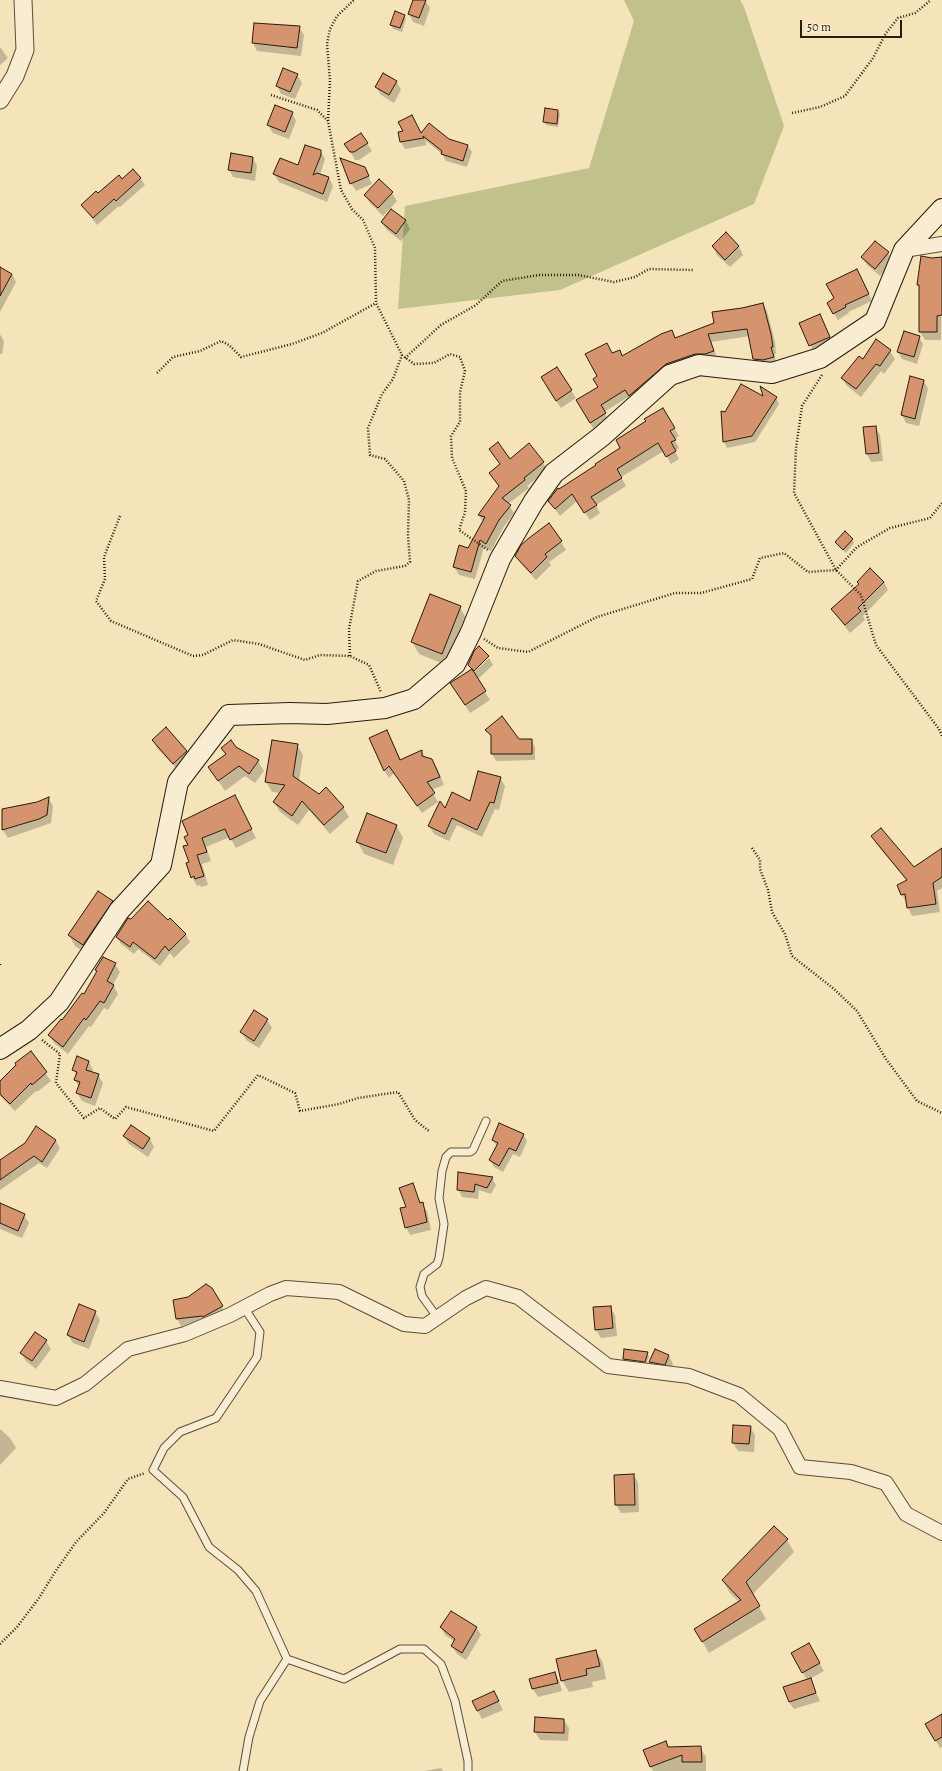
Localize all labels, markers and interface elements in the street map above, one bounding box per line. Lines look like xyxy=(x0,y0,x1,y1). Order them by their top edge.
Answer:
scale bar xyxy=(802,12,904,38)
text: 50 m xyxy=(807,19,831,35)

